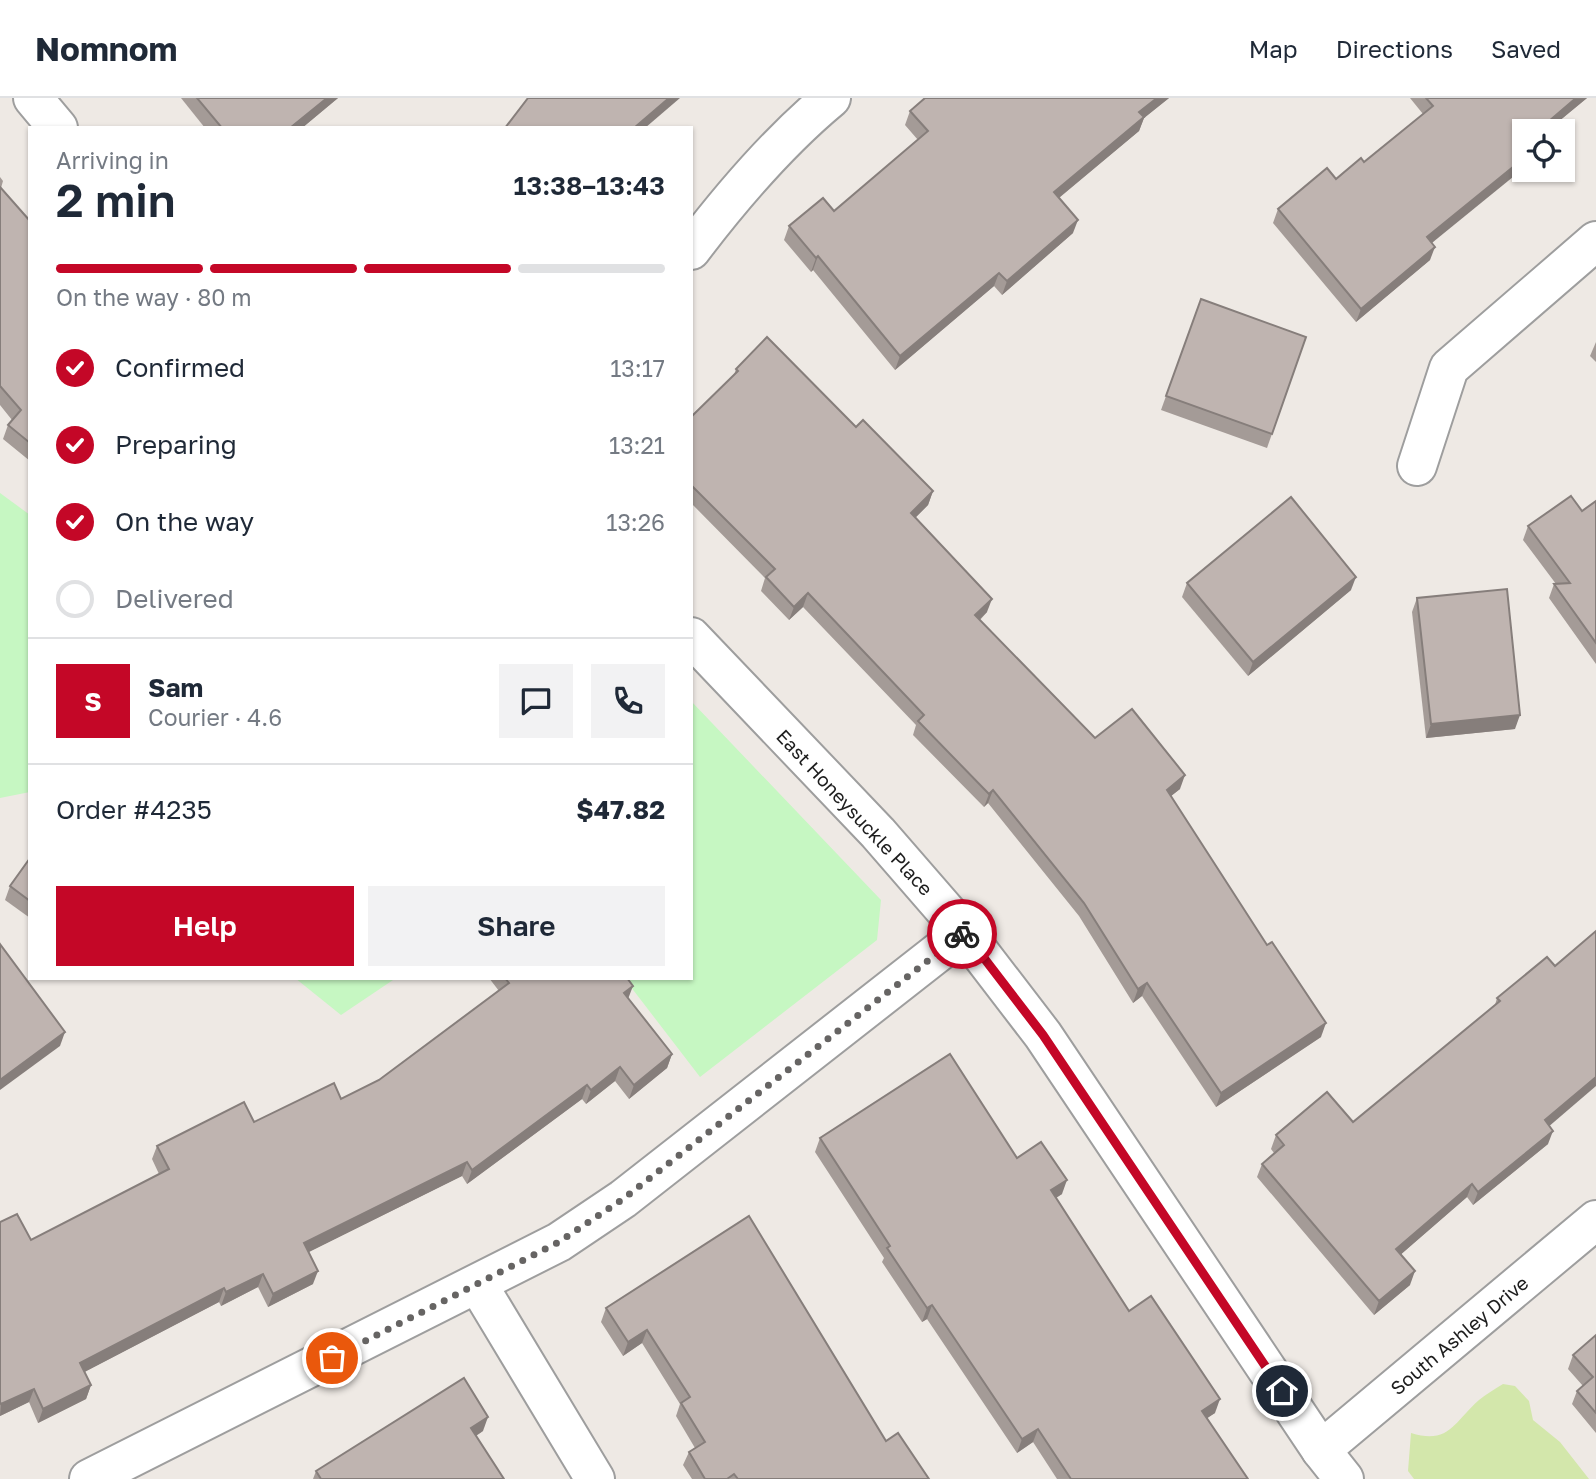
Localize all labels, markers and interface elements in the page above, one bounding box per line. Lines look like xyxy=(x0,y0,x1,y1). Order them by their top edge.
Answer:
text: Nomnom xyxy=(35,29,177,68)
text: Map xyxy=(1249,34,1298,63)
text: Directions xyxy=(1336,34,1453,63)
text: Saved xyxy=(1491,34,1561,63)
map controls xyxy=(1512,119,1575,182)
button: locate xyxy=(1512,119,1575,182)
text: Arriving in xyxy=(56,146,169,174)
text: 13:38–13:43 xyxy=(513,170,665,201)
text: 2 min xyxy=(56,172,176,227)
text: On the way · 80 m xyxy=(56,283,252,311)
icon: check xyxy=(56,349,94,387)
text: Confirmed xyxy=(115,352,245,383)
text: 13:17 xyxy=(610,354,665,382)
icon: check xyxy=(56,426,94,464)
text: Preparing xyxy=(115,429,237,460)
text: 13:21 xyxy=(609,431,665,459)
icon: check xyxy=(56,503,94,541)
text: On the way xyxy=(115,506,254,537)
text: 13:26 xyxy=(606,508,665,536)
text: Delivered xyxy=(115,583,234,614)
button: chat xyxy=(499,664,573,738)
button: phone xyxy=(591,664,665,738)
text: Sam xyxy=(148,672,203,703)
text: S xyxy=(84,686,102,717)
text: Courier · 4.6 xyxy=(148,703,282,731)
street label: East Honeysuckle Place xyxy=(772,724,938,900)
text: Order #4235 xyxy=(56,794,212,825)
text: $47.82 xyxy=(576,794,665,825)
button: Help xyxy=(56,886,354,966)
button: Share xyxy=(368,886,665,966)
courier xyxy=(927,899,997,969)
icon: bike xyxy=(943,915,981,953)
street label: South Ashley Drive xyxy=(1386,1271,1532,1399)
pin xyxy=(302,1328,362,1388)
icon: bag xyxy=(313,1339,351,1377)
pin xyxy=(1252,1361,1312,1421)
icon: home xyxy=(1263,1372,1301,1410)

